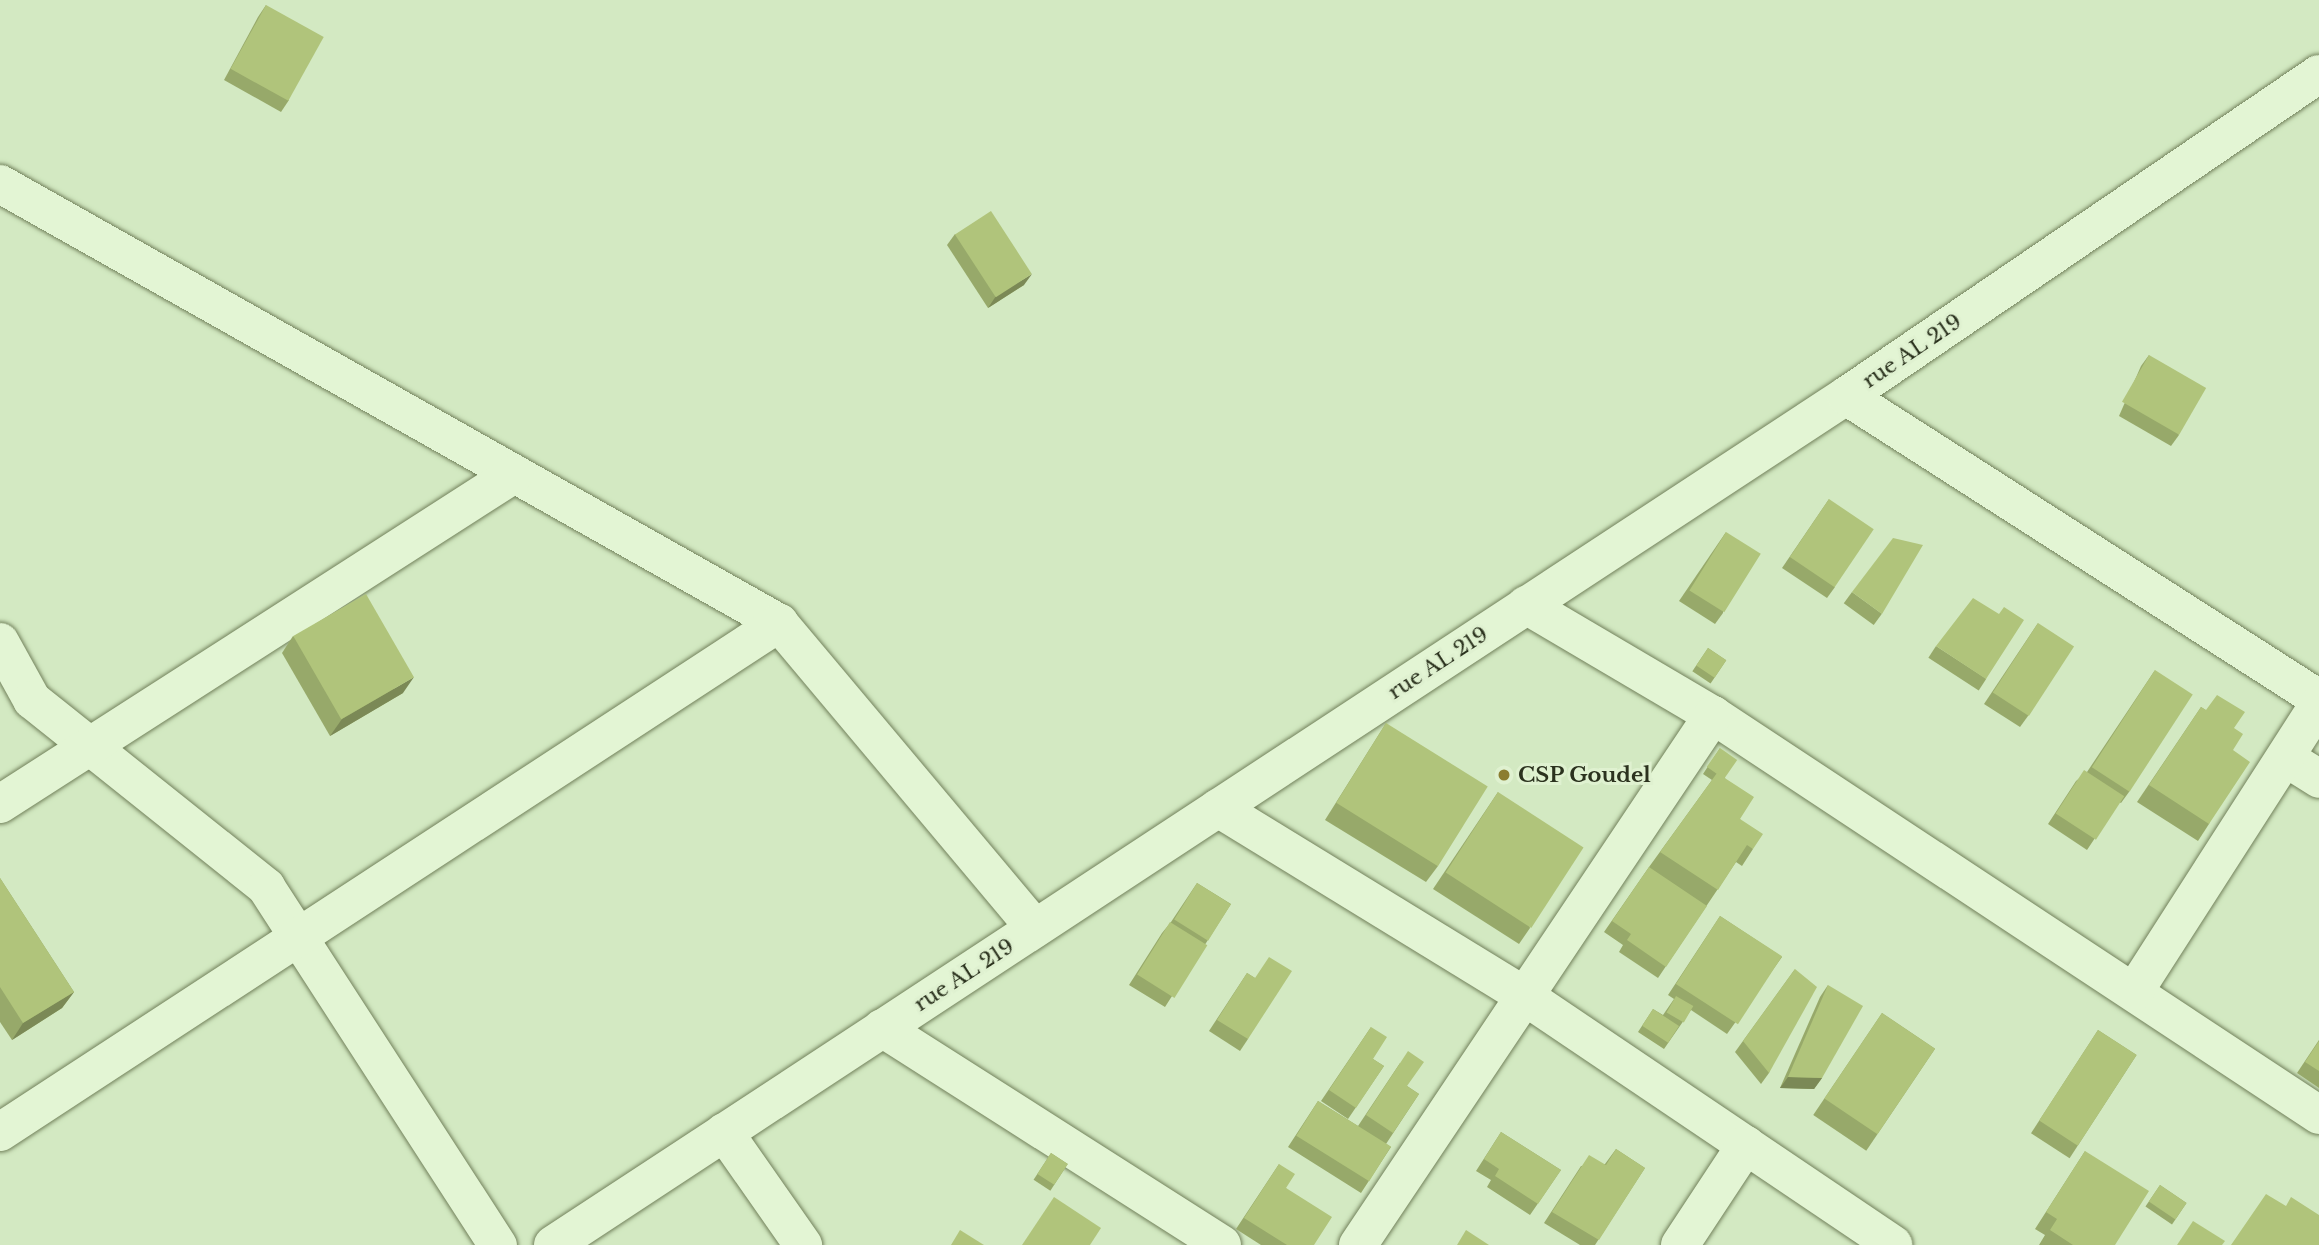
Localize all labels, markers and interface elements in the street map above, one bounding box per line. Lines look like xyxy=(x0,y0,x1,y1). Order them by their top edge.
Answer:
street label: rue AL 219 xyxy=(1857,308,1967,394)
street label: rue AL 219 xyxy=(1383,621,1493,705)
place label: CSP Goudel xyxy=(1518,762,1651,788)
marker: CSP Goudel xyxy=(1496,767,1512,783)
street label: rue AL 219 xyxy=(909,933,1019,1017)

